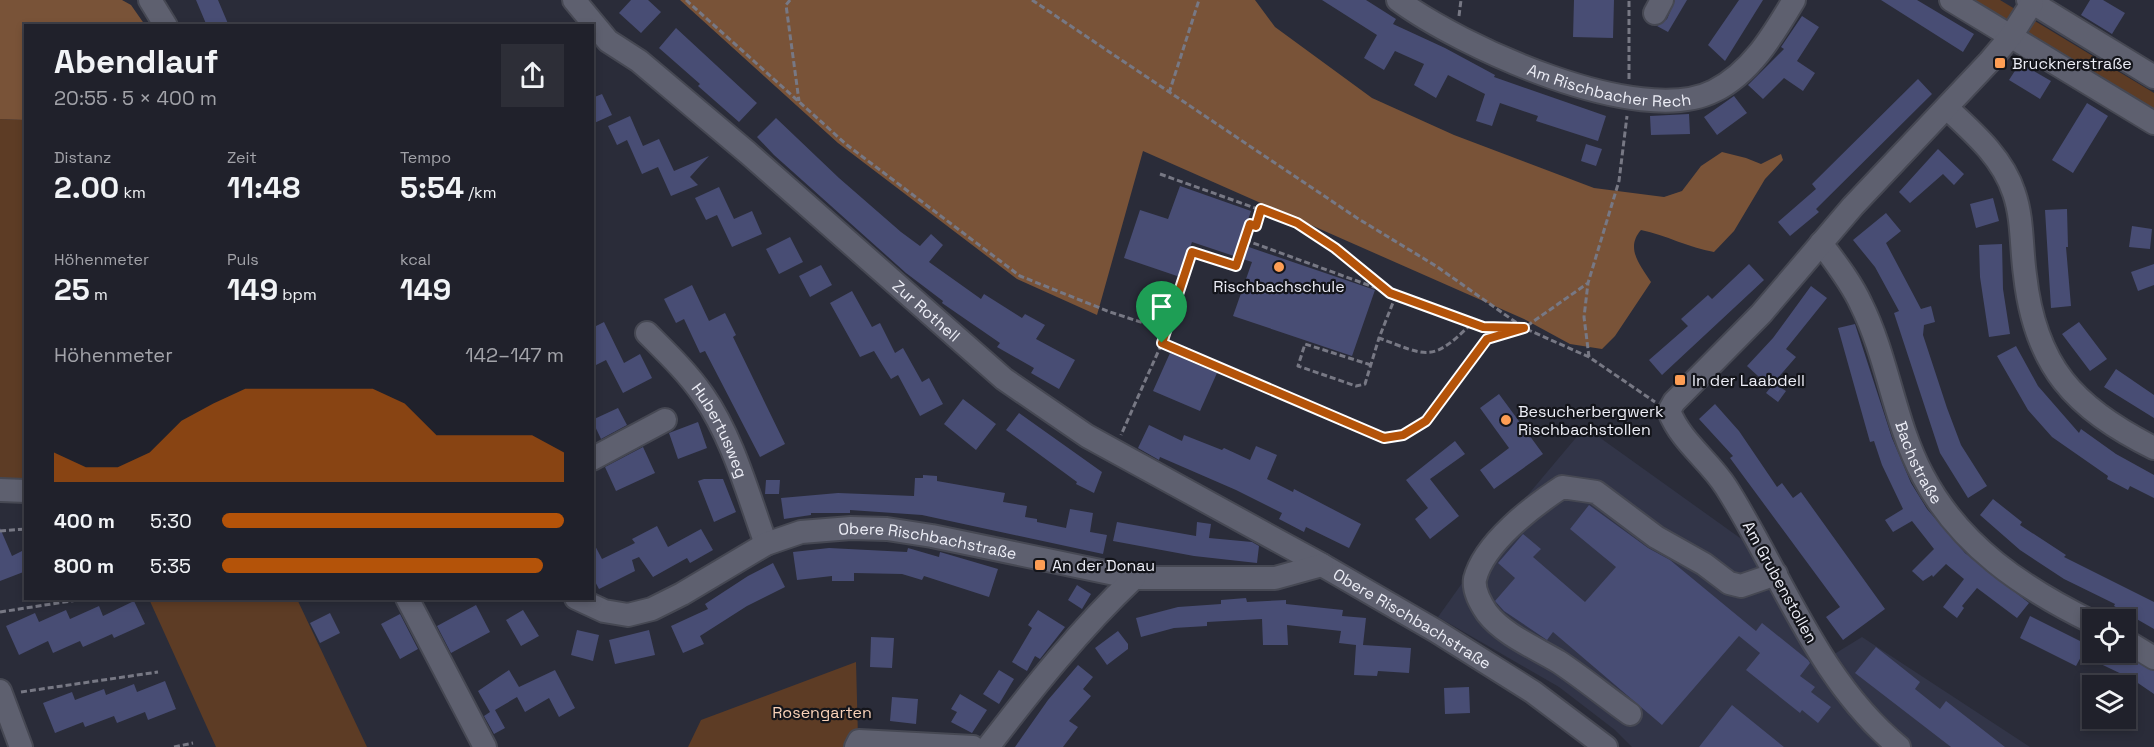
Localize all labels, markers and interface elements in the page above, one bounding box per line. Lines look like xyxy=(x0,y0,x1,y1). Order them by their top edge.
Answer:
text: Abendlauf xyxy=(54,41,219,83)
button: share xyxy=(501,44,564,107)
place label: Brucknerstraße xyxy=(2012,53,2132,74)
marker: Brucknerstraße xyxy=(1993,56,2007,70)
street label: Am Rischbacher Rech xyxy=(1524,59,1692,111)
text: 20:55 · 5 × 400 m xyxy=(54,85,217,111)
text: Distanz xyxy=(54,147,111,168)
text: Zeit xyxy=(227,147,257,168)
text: Tempo xyxy=(400,147,451,168)
text: 2.00 xyxy=(54,168,119,207)
text: 11:48 xyxy=(227,168,300,207)
text: 5:54 xyxy=(400,168,464,207)
text: km xyxy=(119,182,146,203)
text: /km xyxy=(464,182,496,203)
text: Höhenmeter xyxy=(54,249,149,270)
text: Puls xyxy=(227,249,259,270)
text: kcal xyxy=(400,249,431,270)
marker: Rischbachschule xyxy=(1272,260,1286,274)
text: 25 xyxy=(54,270,90,309)
text: 149 xyxy=(227,270,278,309)
text: 149 xyxy=(400,270,451,309)
street label: Zur Rothell xyxy=(888,275,965,346)
place label: Rischbachschule xyxy=(1213,276,1345,297)
pin xyxy=(1136,281,1187,343)
text: m xyxy=(90,284,108,305)
text: bpm xyxy=(278,284,317,305)
icon: arrive xyxy=(1145,290,1178,323)
text: Höhenmeter xyxy=(54,342,173,368)
text: 142–147 m xyxy=(465,342,564,368)
place label: In der Laabdell xyxy=(1692,370,1805,391)
marker: In der Laabdell xyxy=(1673,373,1687,387)
street label: Hubertusweg xyxy=(687,378,752,481)
place label: Besucherbergwerk Rischbachstollen xyxy=(1518,401,1664,440)
marker: Besucherbergwerk Rischbachstollen xyxy=(1499,413,1513,427)
street label: Bachstraße xyxy=(1891,418,1947,508)
text: 400 m xyxy=(54,508,115,534)
text: 5:30 xyxy=(150,508,192,534)
street label: Obere Rischbachstraße xyxy=(838,517,1019,564)
street label: Am Grubenstollen xyxy=(1738,517,1822,647)
text: 800 m xyxy=(54,553,114,579)
text: 5:35 xyxy=(150,553,191,579)
place label: An der Donau xyxy=(1052,555,1155,576)
marker: An der Donau xyxy=(1033,558,1047,572)
street label: Obere Rischbachstraße xyxy=(1329,563,1495,674)
map controls xyxy=(2082,609,2136,729)
button: locate xyxy=(2082,609,2136,663)
button: layers xyxy=(2082,675,2136,729)
park label: Rosengarten xyxy=(772,702,872,723)

